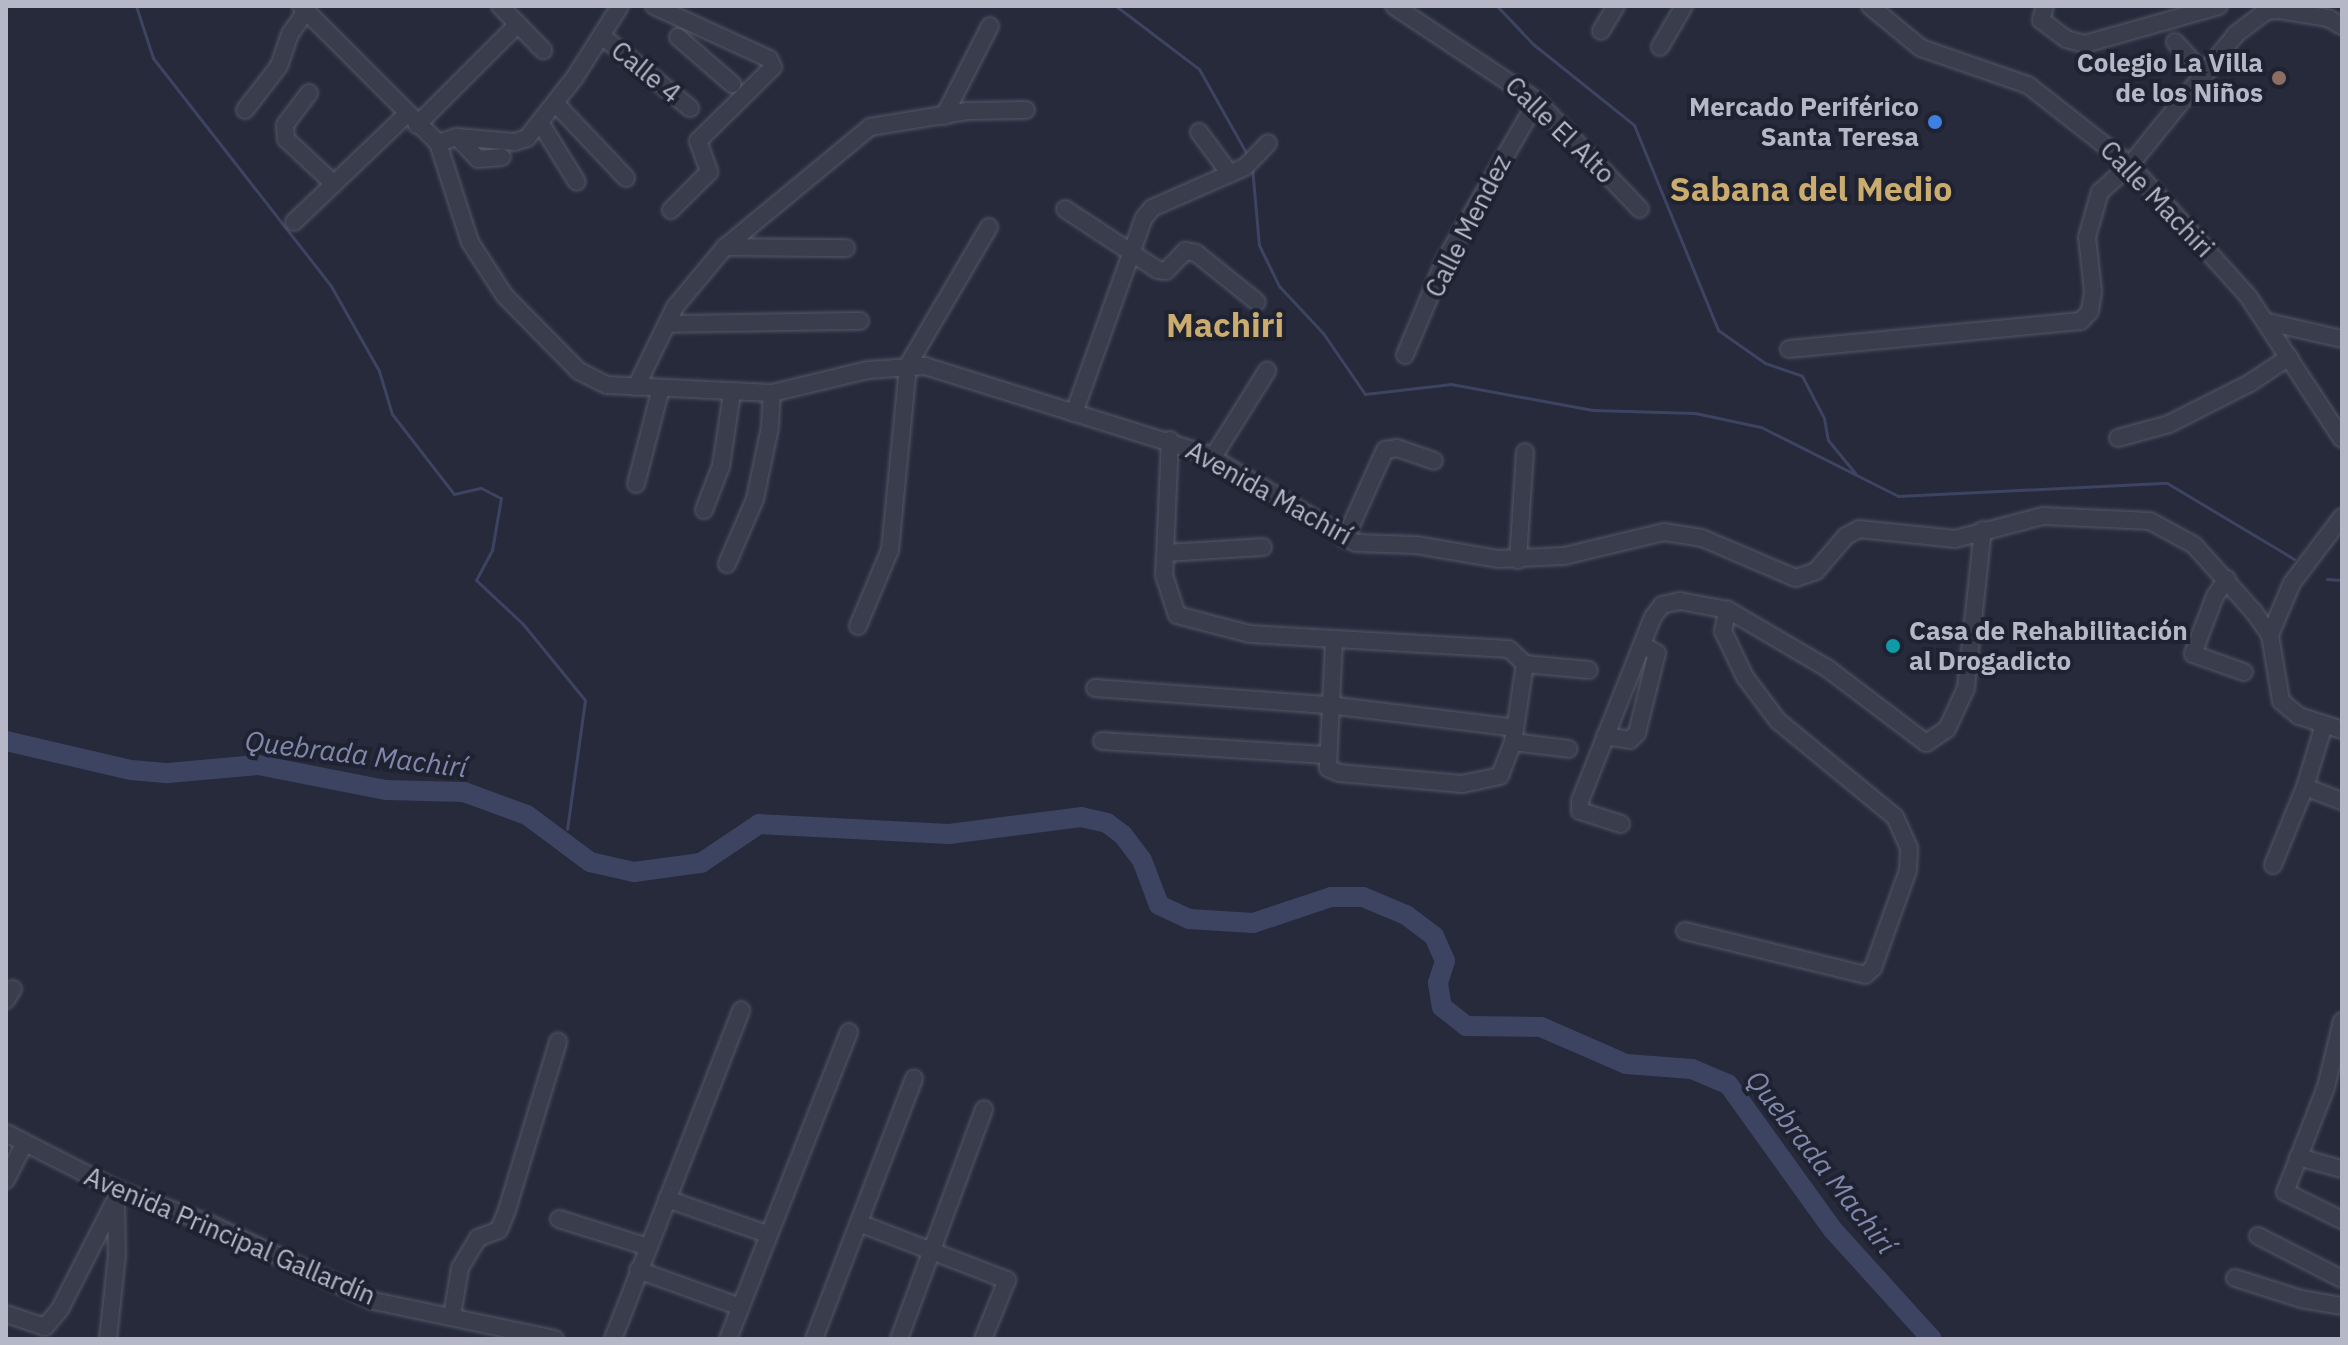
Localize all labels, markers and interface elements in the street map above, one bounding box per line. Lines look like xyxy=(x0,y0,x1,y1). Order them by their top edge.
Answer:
street label: Calle 4 xyxy=(605,35,687,109)
place label: Colegio La Villa de los Niños xyxy=(2077,47,2263,108)
marker: Colegio La Villa de los Niños xyxy=(2270,69,2288,87)
street label: Calle El Alto xyxy=(1499,70,1621,190)
place label: Mercado Periférico Santa Teresa xyxy=(1689,91,1919,152)
marker: Mercado Periférico Santa Teresa xyxy=(1926,113,1944,131)
street label: Calle Machiri xyxy=(2094,134,2220,264)
street label: Calle Mendez xyxy=(1419,149,1517,303)
district label: Sabana del Medio xyxy=(1670,169,1952,209)
district label: Machiri xyxy=(1166,305,1284,345)
street label: Avenida Machirí xyxy=(1181,435,1357,551)
place label: Casa de Rehabilitación al Drogadicto xyxy=(1909,615,2188,676)
marker: Casa de Rehabilitación al Drogadicto xyxy=(1884,637,1902,655)
water label: Quebrada Machirí xyxy=(243,724,469,784)
water label: Quebrada Machirí xyxy=(1739,1064,1903,1260)
street label: Avenida Principal Gallardín xyxy=(80,1160,380,1312)

